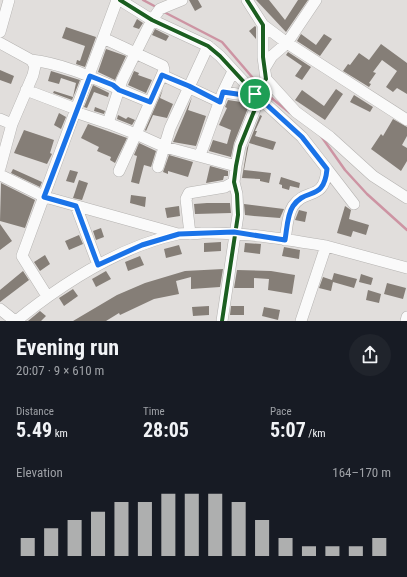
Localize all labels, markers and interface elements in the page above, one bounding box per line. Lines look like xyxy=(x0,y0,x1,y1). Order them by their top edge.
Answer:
pin xyxy=(238,77,272,111)
icon: arrive xyxy=(244,83,266,105)
button: share xyxy=(349,334,391,376)
text: Evening run xyxy=(16,335,119,360)
text: 20:07 · 9 × 610 m xyxy=(16,363,104,378)
text: Distance xyxy=(16,405,54,418)
text: Time xyxy=(143,405,165,418)
text: Pace xyxy=(270,405,292,418)
text: 5.49 xyxy=(16,418,52,442)
text: 28:05 xyxy=(143,418,189,442)
text: 5:07 xyxy=(270,418,306,442)
text: km xyxy=(52,427,68,440)
text: /km xyxy=(306,427,326,440)
text: Elevation xyxy=(16,465,63,480)
text: 164–170 m xyxy=(332,465,391,480)

